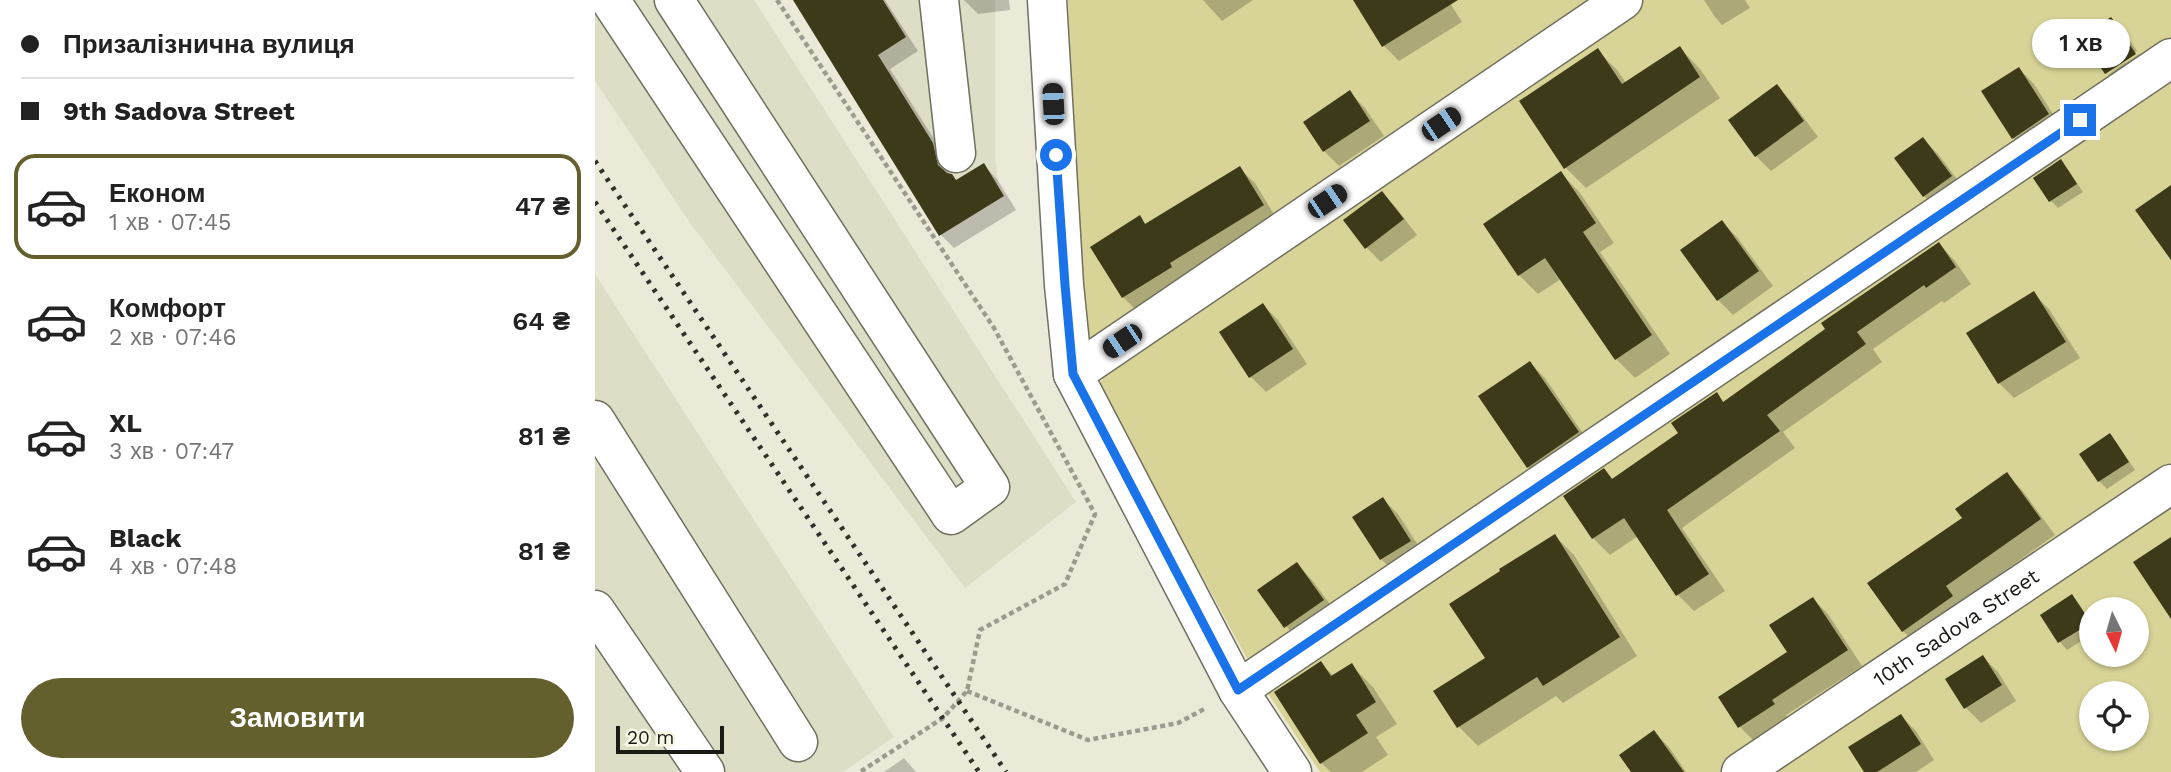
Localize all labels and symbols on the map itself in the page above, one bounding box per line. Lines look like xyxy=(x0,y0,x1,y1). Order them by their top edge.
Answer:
callout: 1 хв xyxy=(2031,18,2129,68)
car xyxy=(1042,82,1065,126)
car xyxy=(1418,104,1465,144)
route end xyxy=(2064,104,2096,136)
route start xyxy=(1040,139,1072,171)
car xyxy=(1304,181,1351,221)
car xyxy=(1099,321,1146,361)
street label: 10th Sadova Street xyxy=(1868,563,2043,692)
north arrow xyxy=(2079,597,2149,667)
scale bar xyxy=(616,723,725,755)

